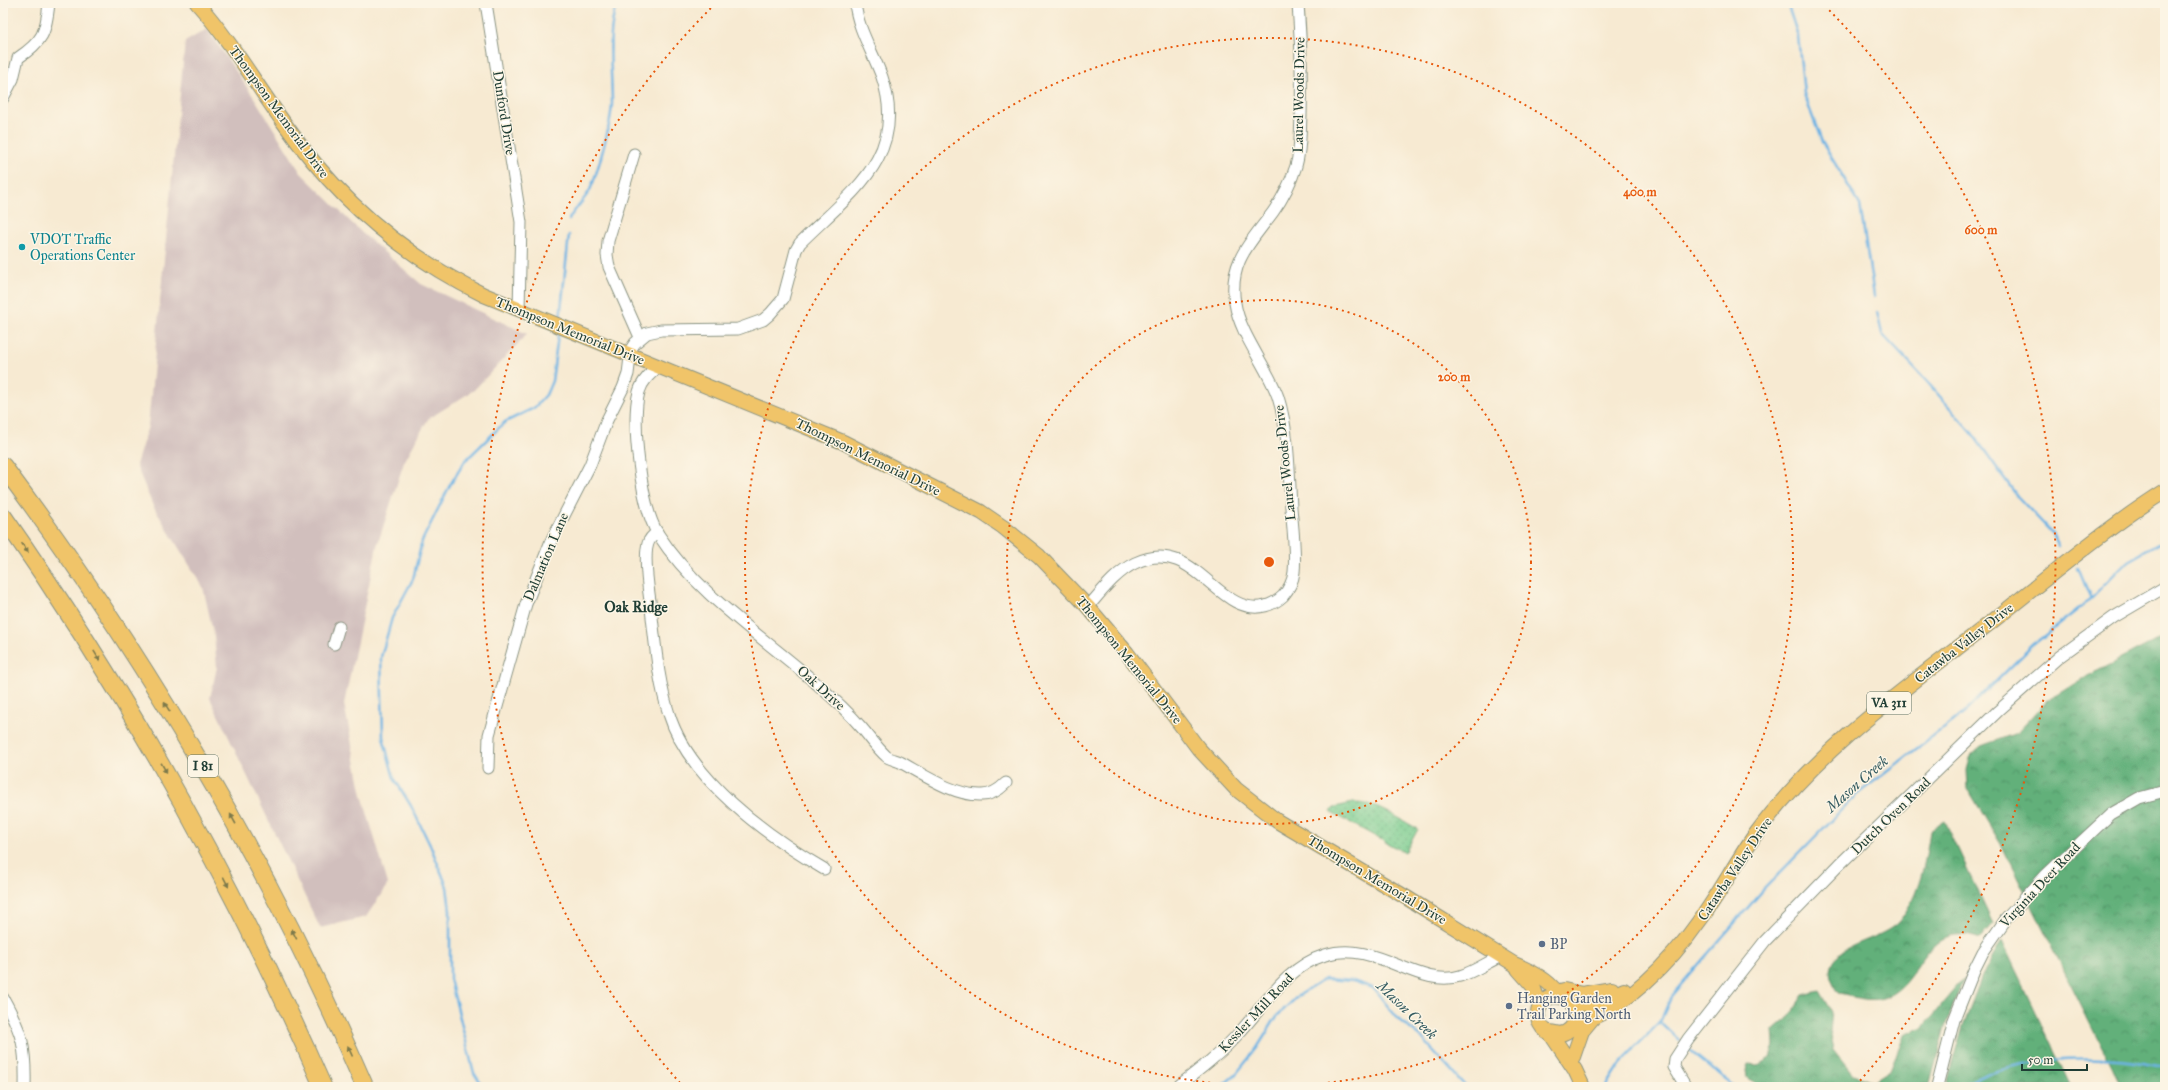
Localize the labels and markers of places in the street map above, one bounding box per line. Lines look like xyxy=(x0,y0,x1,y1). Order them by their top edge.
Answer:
place label: VDOT Traffic Operations Center xyxy=(29,231,136,264)
marker: VDOT Traffic Operations Center xyxy=(17,242,27,252)
centre of rings xyxy=(1262,555,1276,569)
place label: BP xyxy=(1550,936,1567,953)
marker: BP xyxy=(1537,939,1547,949)
place label: Hanging Garden Trail Parking North xyxy=(1517,990,1631,1023)
marker: Hanging Garden Trail Parking North xyxy=(1504,1001,1514,1011)

